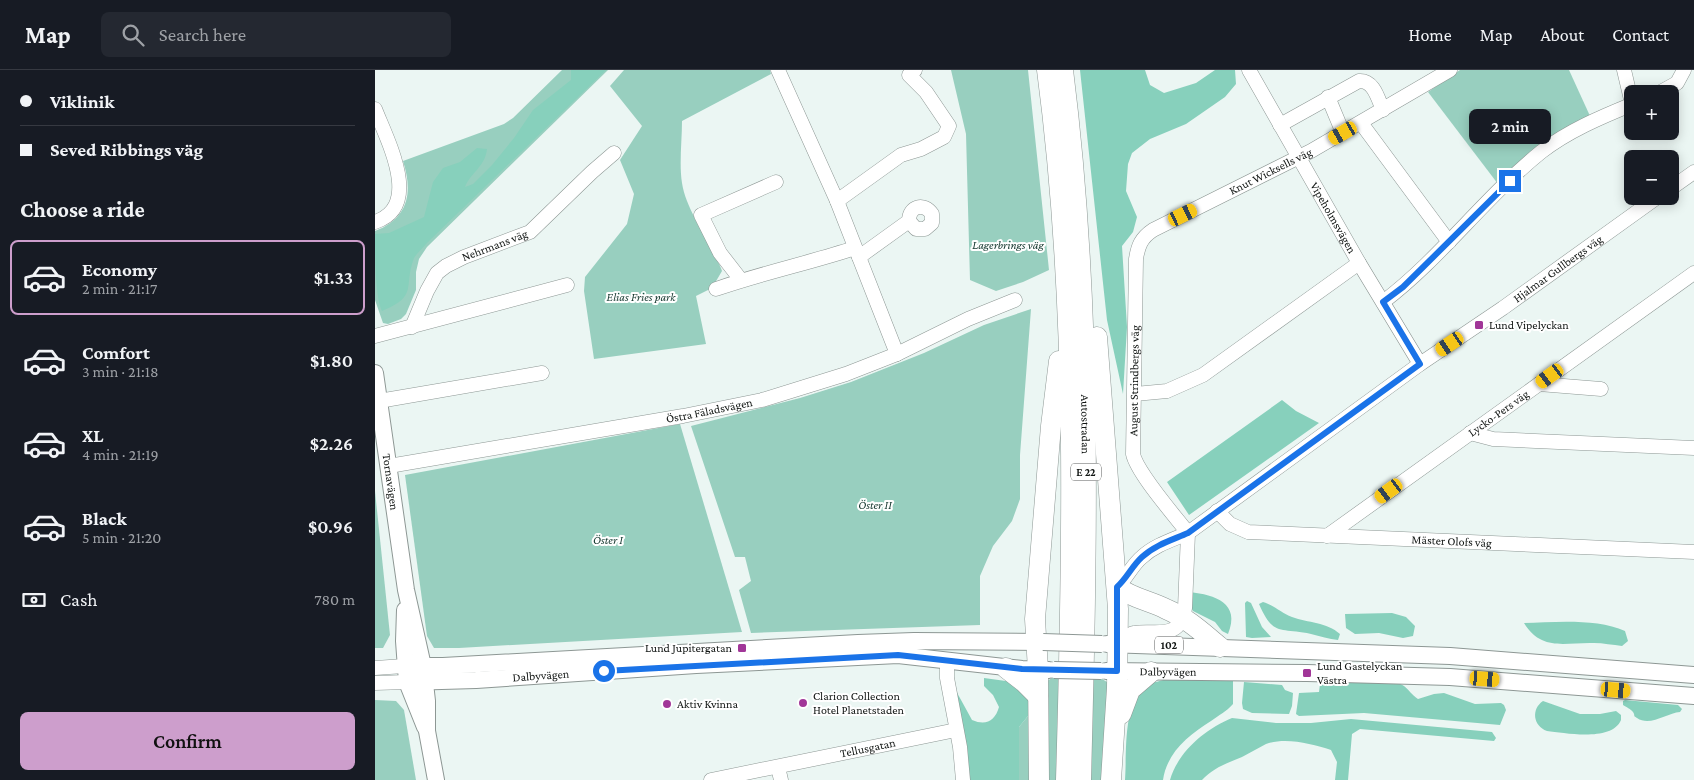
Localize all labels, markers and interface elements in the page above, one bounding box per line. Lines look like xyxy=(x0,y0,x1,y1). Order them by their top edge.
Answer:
search box xyxy=(101,12,451,57)
text: Map xyxy=(25,21,71,48)
icon: search xyxy=(119,21,147,49)
text: Search here xyxy=(159,24,246,45)
text: Home xyxy=(1409,25,1452,45)
text: Map xyxy=(1480,25,1512,45)
text: About xyxy=(1540,25,1584,45)
text: Contact xyxy=(1612,25,1669,45)
map controls xyxy=(1624,85,1679,205)
button: + xyxy=(1624,85,1679,140)
text: Viklinik xyxy=(50,91,115,112)
callout: 2 min xyxy=(1469,108,1551,144)
text: 2 min xyxy=(1491,118,1529,135)
car xyxy=(1326,119,1359,147)
text: Seved Ribbings väg xyxy=(50,139,203,160)
street label: Knut Wicksells väg xyxy=(1227,145,1314,198)
button: − xyxy=(1624,150,1679,205)
route end xyxy=(1499,170,1521,192)
street label: Vipeholmsvägen xyxy=(1307,180,1359,256)
text: Choose a ride xyxy=(20,197,145,222)
car xyxy=(1166,202,1199,228)
street label: Nehrmans väg xyxy=(460,226,530,264)
street label: Hjalmar Gullbergs väg xyxy=(1510,232,1605,305)
park label: Lagerbrings väg xyxy=(972,238,1044,252)
icon: car xyxy=(22,255,67,300)
text: Economy xyxy=(82,259,157,280)
text: $1.33 xyxy=(314,267,353,288)
text: 2 min · 21:17 xyxy=(82,280,157,297)
park label: Elias Fries park xyxy=(607,290,676,304)
place label: Lund Vipelyckan xyxy=(1489,318,1569,332)
marker: Lund Vipelyckan xyxy=(1473,319,1485,331)
street label: August Strindbergs väg xyxy=(1126,325,1142,436)
car xyxy=(1433,329,1466,359)
icon: car xyxy=(22,338,67,383)
text: Comfort xyxy=(82,342,150,363)
text: $1.80 xyxy=(310,350,353,371)
car xyxy=(1533,361,1566,391)
text: 3 min · 21:18 xyxy=(82,363,159,380)
street label: Lycko-Pers väg xyxy=(1465,387,1532,440)
street label: Autostradan xyxy=(1078,394,1093,454)
street label: Östra Fäladsvägen xyxy=(665,395,754,426)
icon: car xyxy=(22,421,67,466)
text: XL xyxy=(82,425,104,446)
text: $2.26 xyxy=(310,433,353,454)
text: 4 min · 21:19 xyxy=(82,446,159,463)
street label: Tornavägen xyxy=(380,453,402,512)
road number: E 22 xyxy=(1071,464,1101,481)
car xyxy=(1372,476,1405,506)
park label: Öster II xyxy=(858,498,892,512)
icon: car xyxy=(22,504,67,549)
text: Black xyxy=(82,508,127,529)
text: $0.96 xyxy=(308,516,353,537)
text: 5 min · 21:20 xyxy=(82,529,161,546)
street label: Mäster Olofs väg xyxy=(1411,532,1492,550)
park label: Öster I xyxy=(593,533,623,547)
icon: cash xyxy=(20,586,48,614)
text: Cash xyxy=(60,589,98,610)
text: 780 m xyxy=(314,591,355,608)
road number: 102 xyxy=(1155,636,1183,654)
place label: Lund Jupitergatan xyxy=(645,641,733,655)
marker: Lund Jupitergatan xyxy=(736,642,748,654)
place label: Lund Gastelyckan Västra xyxy=(1317,659,1403,687)
route start xyxy=(593,660,615,682)
street label: Dalbyvägen xyxy=(1139,664,1197,679)
street label: Dalbyvägen xyxy=(512,667,570,685)
marker: Lund Gastelyckan Västra xyxy=(1301,667,1313,679)
car xyxy=(1469,670,1500,688)
car xyxy=(1600,681,1631,699)
place label: Clarion Collection Hotel Planetstaden xyxy=(813,689,904,717)
place label: Aktiv Kvinna xyxy=(677,697,738,711)
marker: Clarion Collection Hotel Planetstaden xyxy=(797,697,809,709)
marker: Aktiv Kvinna xyxy=(661,698,673,710)
button: Confirm xyxy=(20,712,355,770)
street label: Tellusgatan xyxy=(839,735,897,760)

